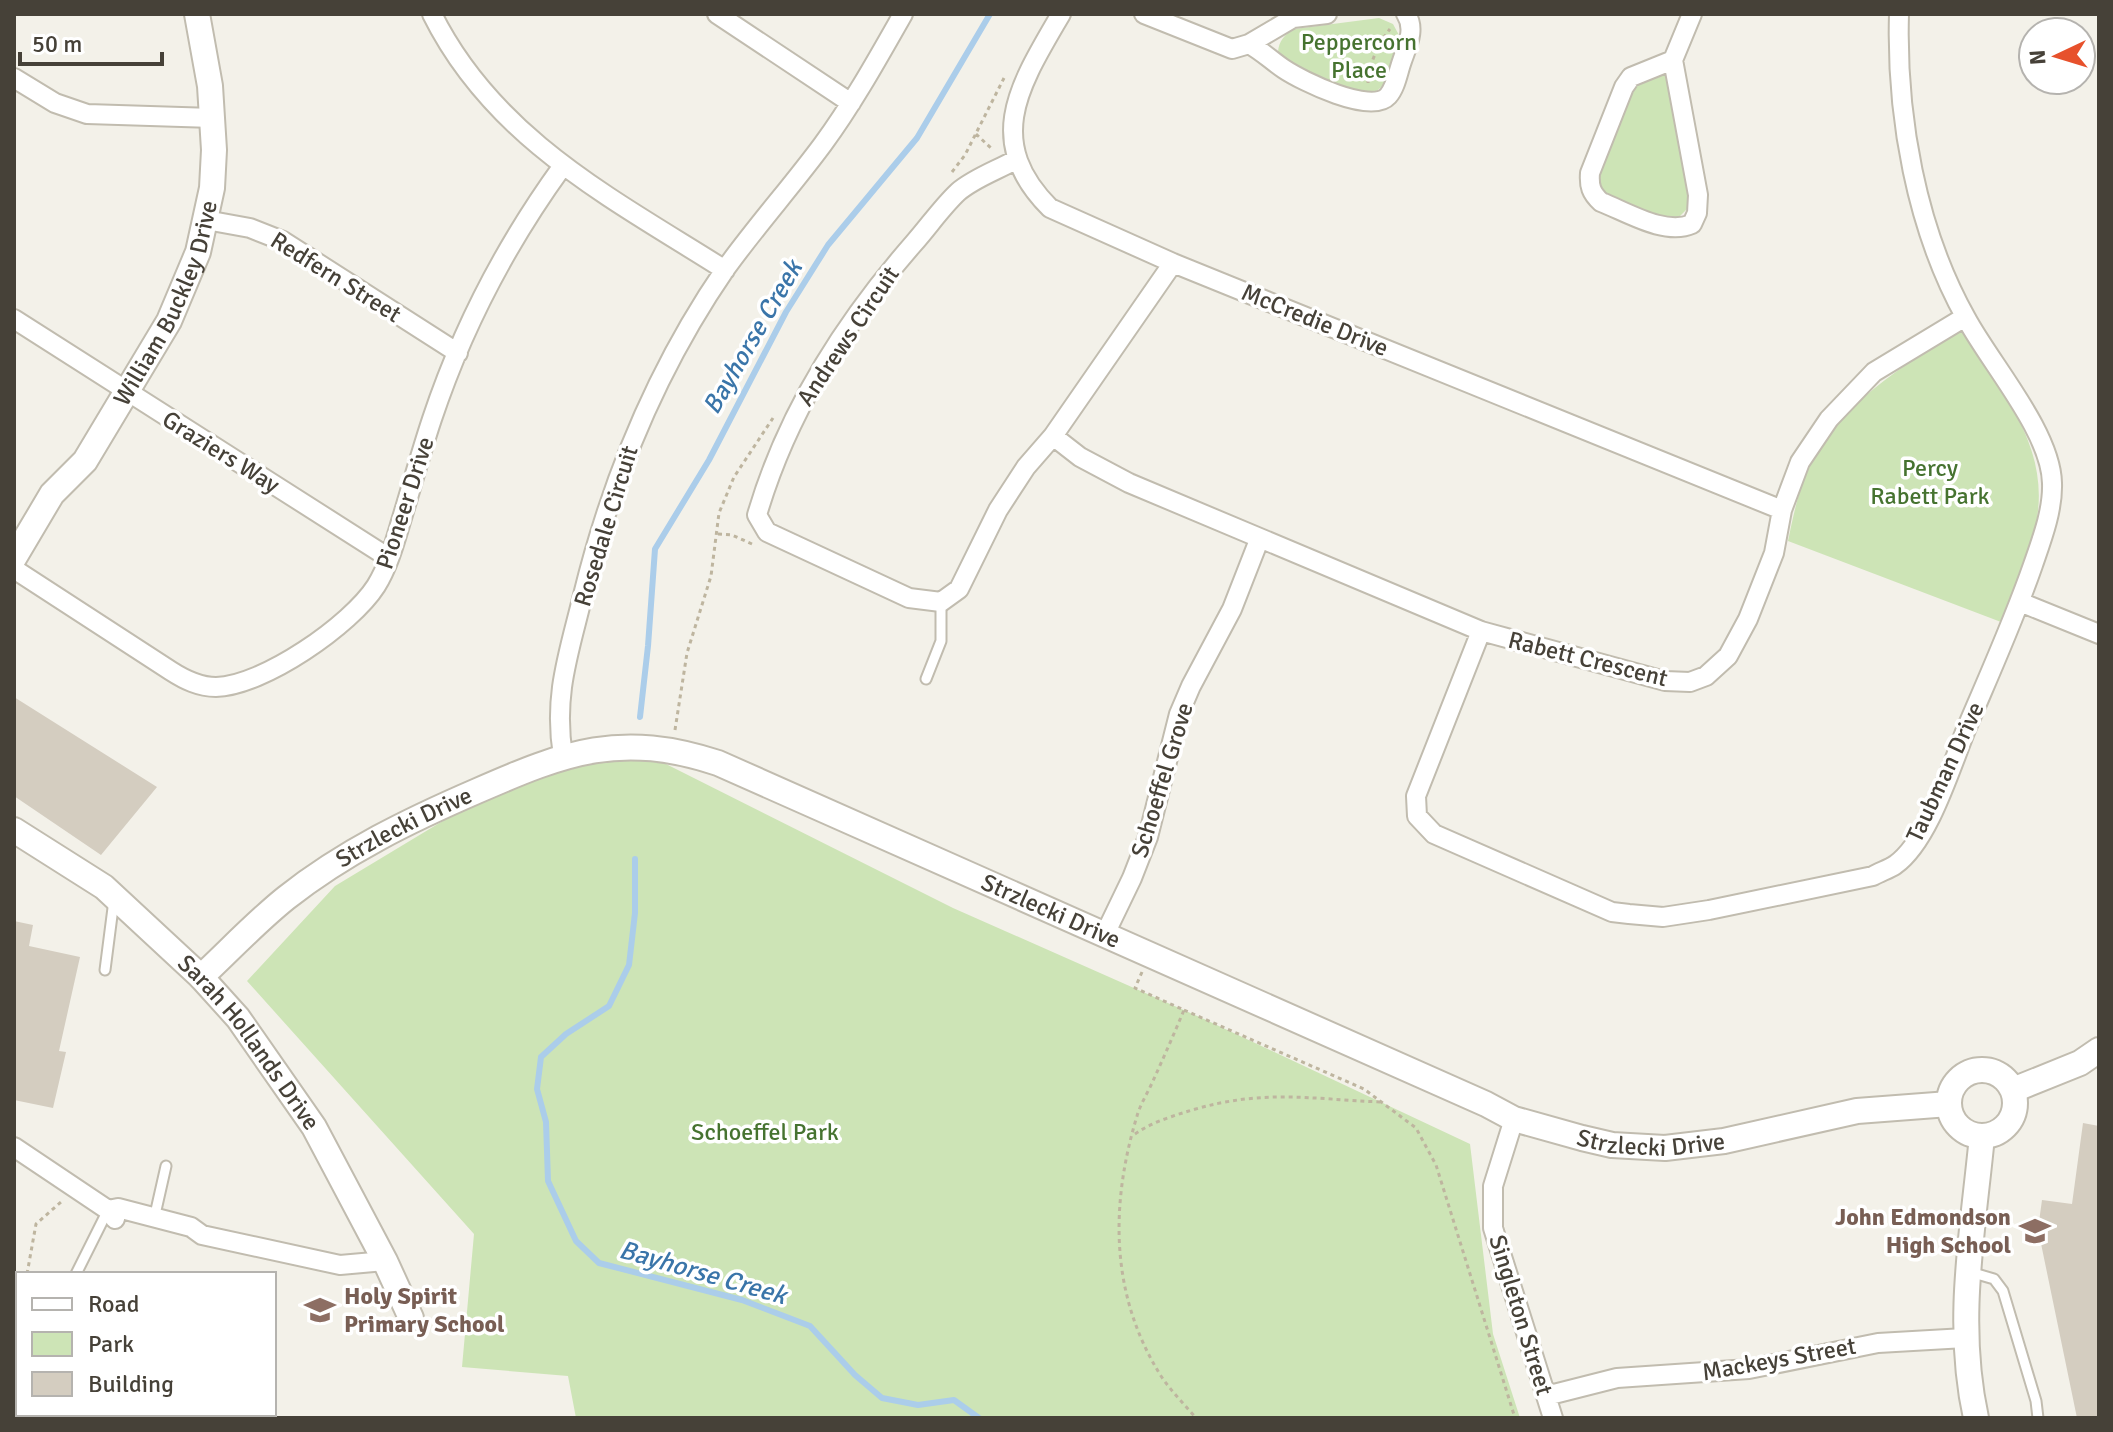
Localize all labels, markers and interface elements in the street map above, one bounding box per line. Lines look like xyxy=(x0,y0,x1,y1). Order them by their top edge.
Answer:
scale bar xyxy=(20,16,162,66)
north arrow xyxy=(2017,16,2097,96)
park label: Peppercorn Place xyxy=(1301,27,1417,85)
text: 50 m xyxy=(32,29,82,59)
text: N xyxy=(2024,49,2052,66)
street label: William Buckley Drive xyxy=(107,198,224,411)
street label: Redfern Street xyxy=(265,225,407,329)
water label: Bayhorse Creek xyxy=(696,253,811,420)
street label: Andrews Circuit xyxy=(790,260,906,412)
street label: McCredie Drive xyxy=(1237,277,1393,363)
street label: Graziers Way xyxy=(157,404,285,500)
street label: Pioneer Drive xyxy=(369,433,441,573)
street label: Rosedale Circuit xyxy=(567,442,645,610)
park label: Percy Rabett Park xyxy=(1870,453,1990,511)
street label: Rabett Crescent xyxy=(1505,625,1671,693)
street label: Taubman Drive xyxy=(1899,697,1991,847)
street label: Schoeffel Grove xyxy=(1124,699,1200,861)
street label: Strzlecki Drive xyxy=(330,780,477,874)
street label: Strzlecki Drive xyxy=(977,867,1125,955)
street label: Sarah Hollands Drive xyxy=(172,948,327,1136)
park label: Schoeffel Park xyxy=(691,1117,839,1147)
street label: Strzlecki Drive xyxy=(1574,1122,1727,1163)
place label: John Edmondson High School xyxy=(1835,1202,2011,1260)
school or university icon: John Edmondson High School xyxy=(2018,1214,2052,1248)
street label: Singleton Street xyxy=(1482,1231,1560,1399)
water label: Bayhorse Creek xyxy=(616,1234,792,1313)
legend xyxy=(16,1272,276,1416)
place label: Holy Spirit Primary School xyxy=(344,1281,505,1339)
text: Road xyxy=(88,1289,139,1319)
school or university icon: Holy Spirit Primary School xyxy=(303,1293,337,1327)
text: Park xyxy=(88,1329,134,1359)
street label: Mackeys Street xyxy=(1700,1331,1858,1387)
text: Building xyxy=(88,1369,174,1399)

